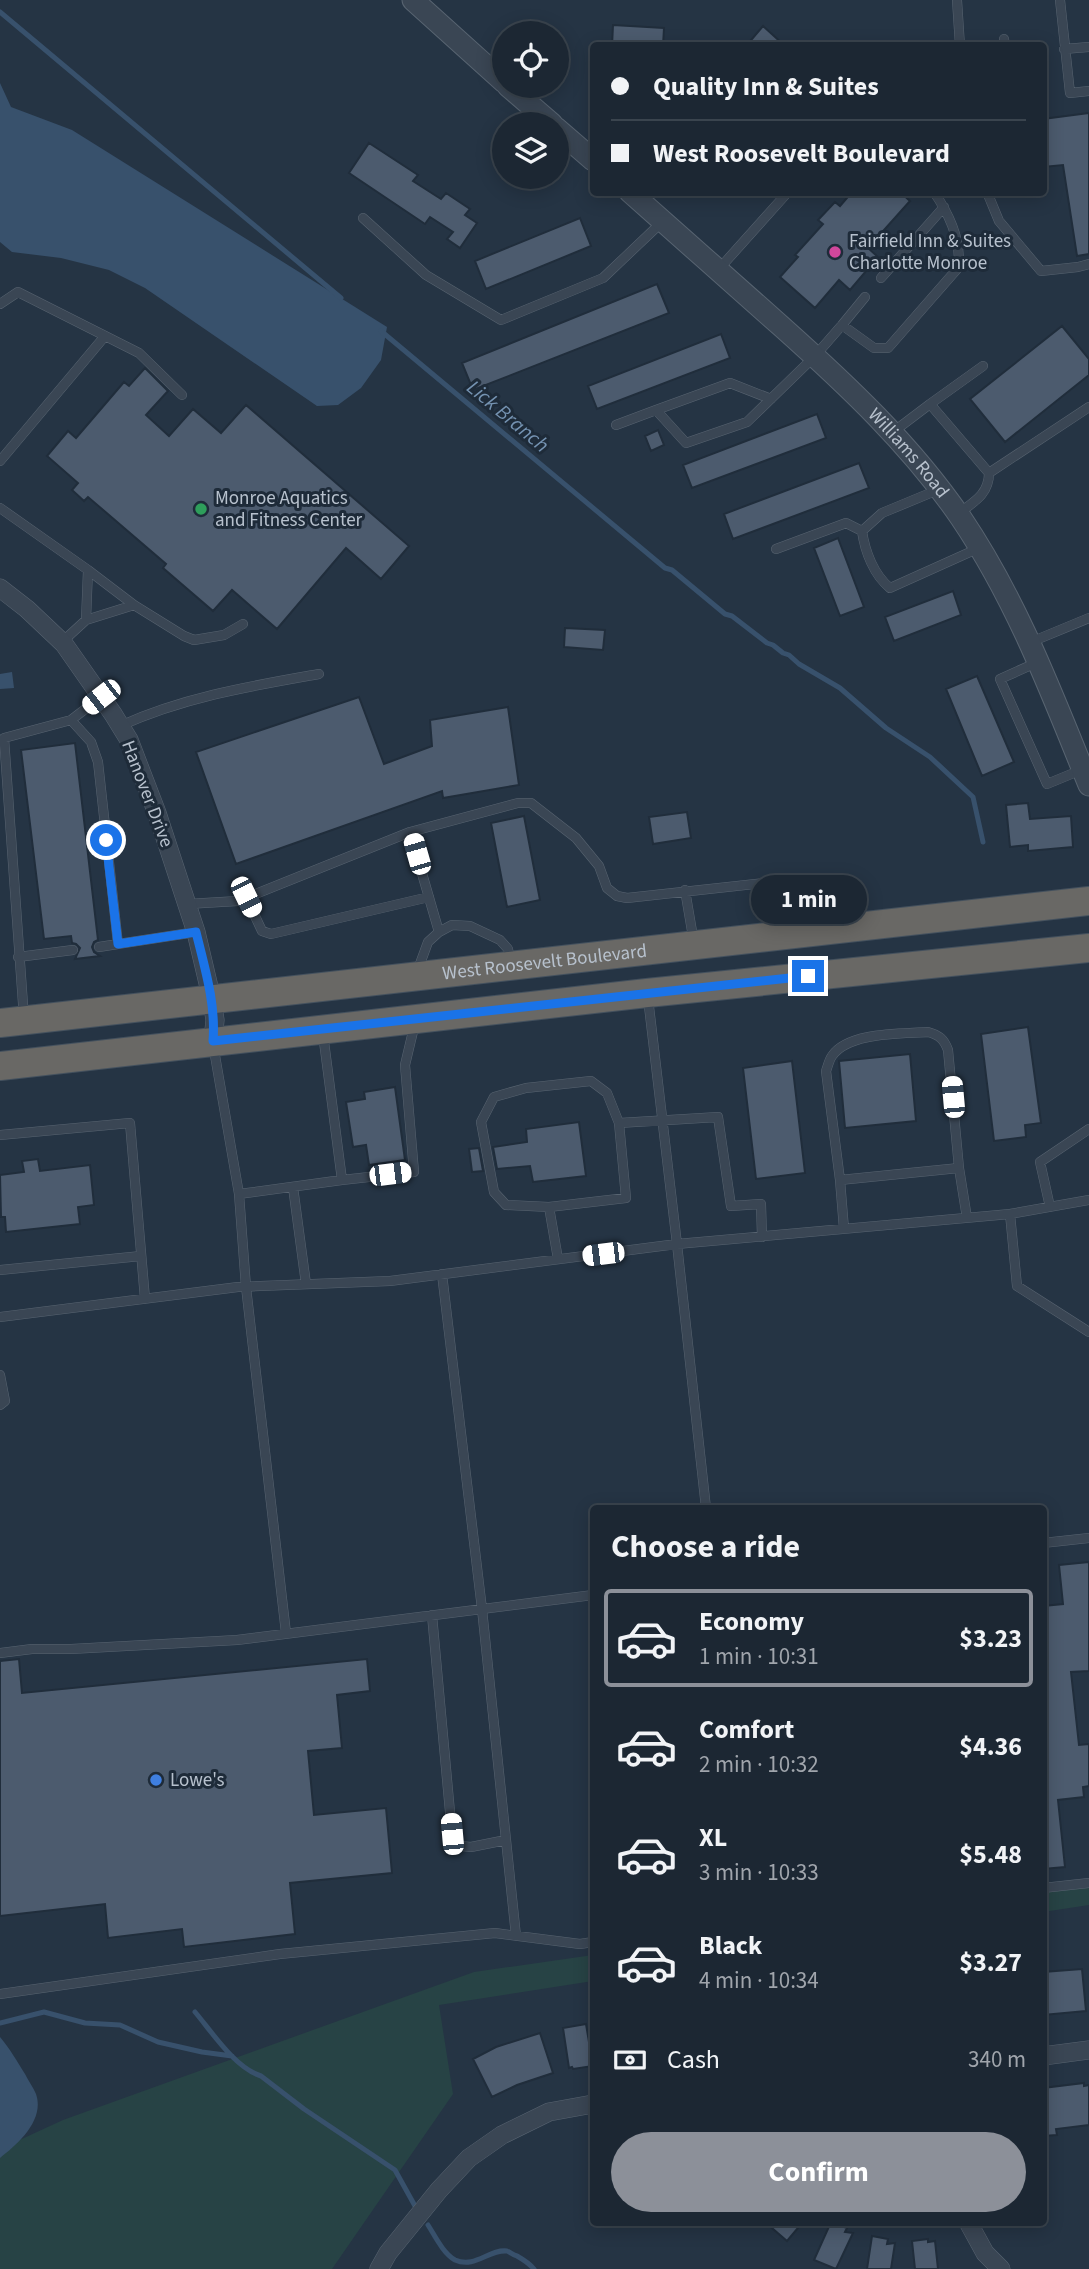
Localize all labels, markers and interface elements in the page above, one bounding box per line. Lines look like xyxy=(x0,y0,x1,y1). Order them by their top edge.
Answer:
map controls xyxy=(492,21,569,189)
button: locate xyxy=(492,21,569,98)
text: Quality Inn & Suites xyxy=(653,68,879,105)
button: layers xyxy=(492,112,569,189)
text: West Roosevelt Boulevard xyxy=(653,135,950,172)
place label: Fairfield Inn & Suites Charlotte Monroe xyxy=(849,228,1011,277)
marker: Fairfield Inn & Suites Charlotte Monroe xyxy=(827,244,843,260)
water label: Lick Branch xyxy=(460,373,556,459)
street label: Williams Road xyxy=(862,402,956,504)
place label: Monroe Aquatics and Fitness Center xyxy=(215,485,363,534)
marker: Monroe Aquatics and Fitness Center xyxy=(193,501,209,517)
car xyxy=(78,676,125,718)
street label: Hanover Drive xyxy=(114,737,180,851)
route start xyxy=(90,824,122,856)
car xyxy=(402,831,433,877)
car xyxy=(228,874,265,920)
callout: 1 min xyxy=(750,874,866,923)
text: 1 min xyxy=(781,883,837,916)
street label: West Roosevelt Boulevard xyxy=(441,937,648,987)
route end xyxy=(792,960,824,992)
car xyxy=(941,1075,966,1119)
car xyxy=(368,1161,413,1187)
car xyxy=(581,1241,626,1267)
text: Choose a ride xyxy=(611,1524,800,1570)
text: Economy xyxy=(699,1603,804,1640)
icon: car xyxy=(615,1607,678,1670)
text: $3.23 xyxy=(959,1620,1022,1657)
text: 1 min · 10:31 xyxy=(699,1640,819,1673)
text: Comfort xyxy=(699,1711,794,1748)
icon: car xyxy=(615,1715,678,1778)
text: $4.36 xyxy=(959,1728,1022,1765)
text: 2 min · 10:32 xyxy=(699,1748,819,1781)
place label: Lowe's xyxy=(170,1767,225,1794)
marker: Lowe's xyxy=(148,1772,164,1788)
car xyxy=(440,1812,465,1856)
text: XL xyxy=(699,1819,727,1856)
icon: car xyxy=(615,1823,678,1886)
text: $5.48 xyxy=(959,1836,1022,1873)
text: 3 min · 10:33 xyxy=(699,1856,819,1889)
text: Black xyxy=(699,1927,762,1964)
icon: car xyxy=(615,1931,678,1994)
text: $3.27 xyxy=(959,1944,1022,1981)
text: 4 min · 10:34 xyxy=(699,1964,819,1997)
icon: cash xyxy=(611,2041,649,2079)
text: Cash xyxy=(667,2041,720,2078)
text: 340 m xyxy=(968,2043,1026,2076)
button: Confirm xyxy=(611,2132,1026,2212)

